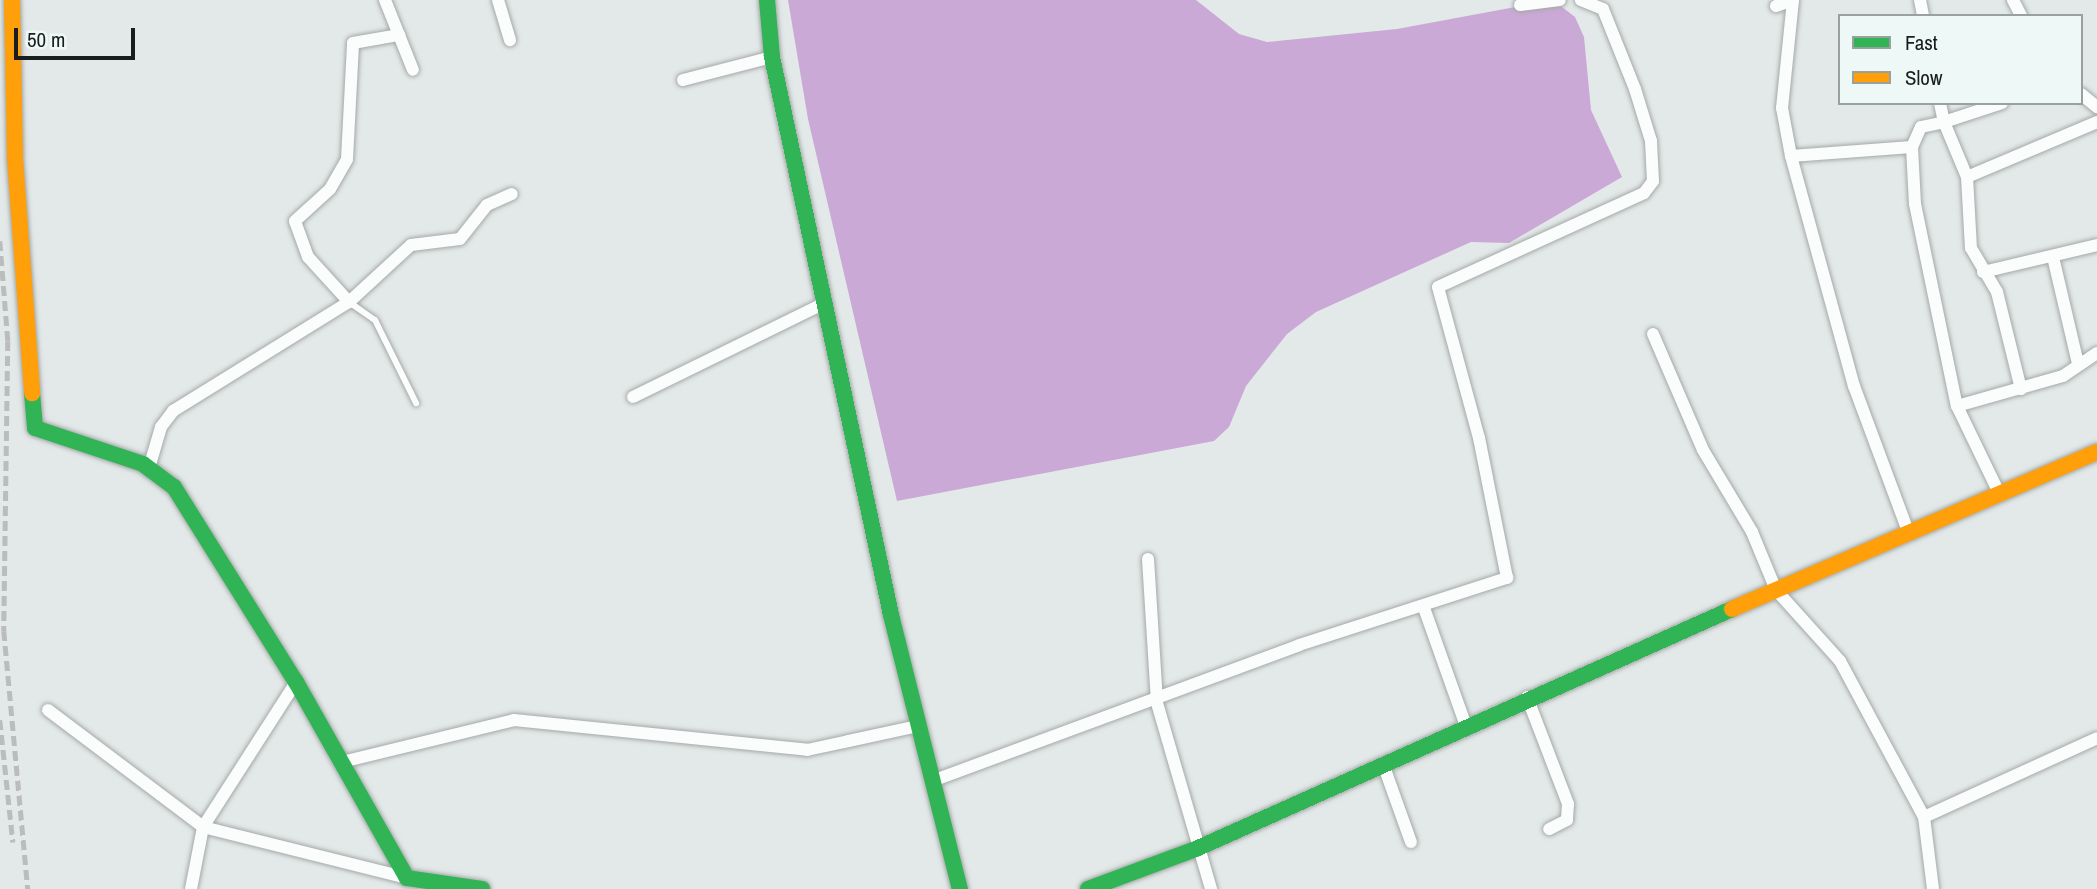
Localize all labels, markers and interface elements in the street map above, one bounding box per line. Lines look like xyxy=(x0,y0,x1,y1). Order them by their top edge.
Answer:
scale bar xyxy=(18,14,138,58)
legend xyxy=(1838,14,2083,105)
text: 50 m xyxy=(27,25,65,54)
text: Fast xyxy=(1905,28,1938,57)
text: Slow xyxy=(1905,63,1942,92)

